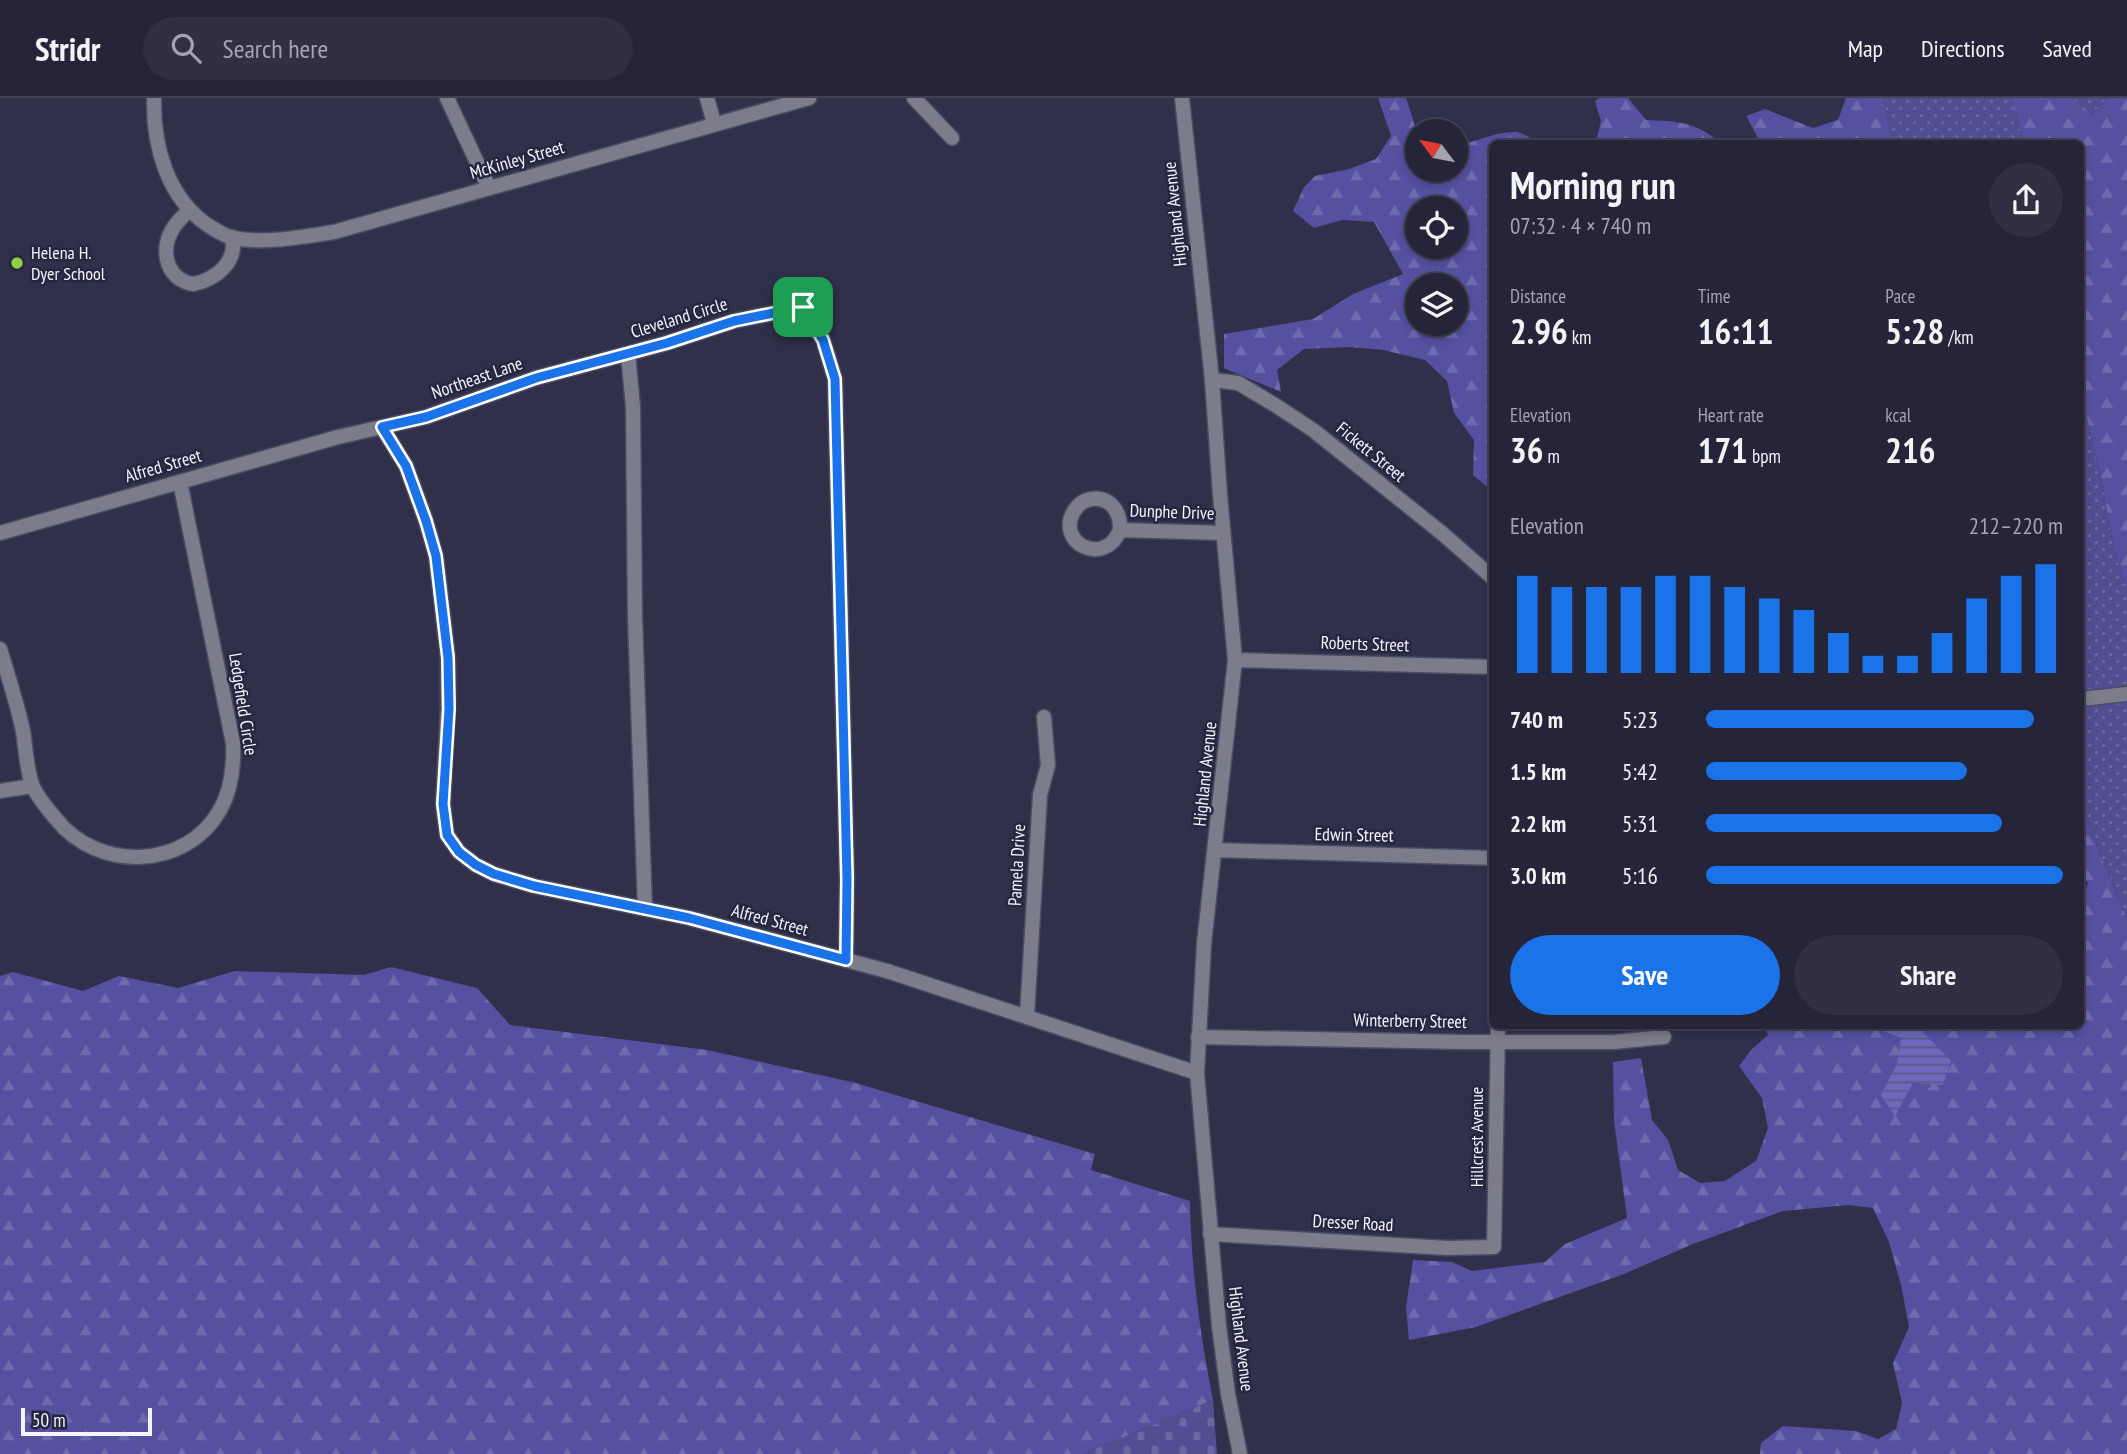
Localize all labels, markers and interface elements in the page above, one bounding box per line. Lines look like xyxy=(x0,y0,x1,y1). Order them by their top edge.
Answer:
search box xyxy=(143,17,633,80)
text: Stridr xyxy=(35,27,101,70)
icon: search xyxy=(167,29,205,67)
text: Search here xyxy=(223,32,328,65)
text: Map xyxy=(1848,33,1883,64)
text: Directions xyxy=(1921,33,2005,64)
text: Saved xyxy=(2043,33,2092,64)
north arrow xyxy=(1405,119,1468,182)
map controls xyxy=(1405,119,1468,336)
street label: McKinley Street xyxy=(467,135,567,184)
text: Morning run xyxy=(1510,160,1676,209)
street label: Highland Avenue xyxy=(1158,161,1191,268)
button: share xyxy=(1989,163,2063,237)
button: locate xyxy=(1405,196,1468,259)
text: 07:32 · 4 × 740 m xyxy=(1510,211,1651,240)
place label: Helena H. Dyer School xyxy=(31,241,106,285)
marker: Helena H. Dyer School xyxy=(9,255,25,271)
button: layers xyxy=(1405,273,1468,336)
pin xyxy=(773,277,833,337)
text: Distance xyxy=(1510,284,1566,308)
text: Time xyxy=(1698,284,1731,308)
text: Pace xyxy=(1885,284,1915,308)
icon: arrive xyxy=(784,288,822,326)
street label: Cleveland Circle xyxy=(628,292,730,343)
text: 2.96 xyxy=(1510,308,1568,354)
text: 16:11 xyxy=(1698,308,1773,354)
text: 5:28 xyxy=(1885,308,1944,354)
text: km xyxy=(1568,325,1591,349)
text: /km xyxy=(1944,325,1974,349)
street label: Northeast Lane xyxy=(428,351,525,404)
text: Elevation xyxy=(1510,403,1571,427)
text: Heart rate xyxy=(1698,403,1764,427)
text: kcal xyxy=(1885,403,1911,427)
street label: Fickett Street xyxy=(1332,417,1411,487)
text: 36 xyxy=(1510,427,1543,473)
text: 171 xyxy=(1698,427,1748,473)
text: 216 xyxy=(1885,427,1936,473)
street label: Alfred Street xyxy=(122,444,204,487)
text: m xyxy=(1543,444,1560,468)
text: bpm xyxy=(1748,444,1781,468)
street label: Dunphe Drive xyxy=(1129,499,1215,524)
text: Elevation xyxy=(1510,511,1584,540)
text: 212–220 m xyxy=(1969,511,2063,540)
street label: Roberts Street xyxy=(1320,630,1410,657)
street label: Ledgefield Circle xyxy=(224,651,263,757)
text: 740 m xyxy=(1510,705,1563,734)
text: 5:23 xyxy=(1622,705,1658,734)
street label: Highland Avenue xyxy=(1188,720,1221,827)
text: 1.5 km xyxy=(1510,757,1566,786)
text: 5:42 xyxy=(1622,757,1658,786)
text: 2.2 km xyxy=(1510,809,1566,838)
text: 5:31 xyxy=(1622,809,1658,838)
street label: Edwin Street xyxy=(1314,822,1394,847)
street label: Pamela Drive xyxy=(1003,823,1030,906)
text: 3.0 km xyxy=(1510,861,1566,890)
text: 5:16 xyxy=(1622,861,1658,890)
street label: Alfred Street xyxy=(729,898,811,941)
button: Save xyxy=(1510,935,1780,1015)
button: Share xyxy=(1794,935,2063,1015)
street label: Winterberry Street xyxy=(1353,1008,1467,1033)
street label: Hillcrest Avenue xyxy=(1465,1087,1488,1187)
street label: Dresser Road xyxy=(1312,1209,1394,1236)
street label: Highland Avenue xyxy=(1224,1285,1259,1393)
scale bar xyxy=(21,1405,152,1437)
text: 50 m xyxy=(32,1408,66,1432)

